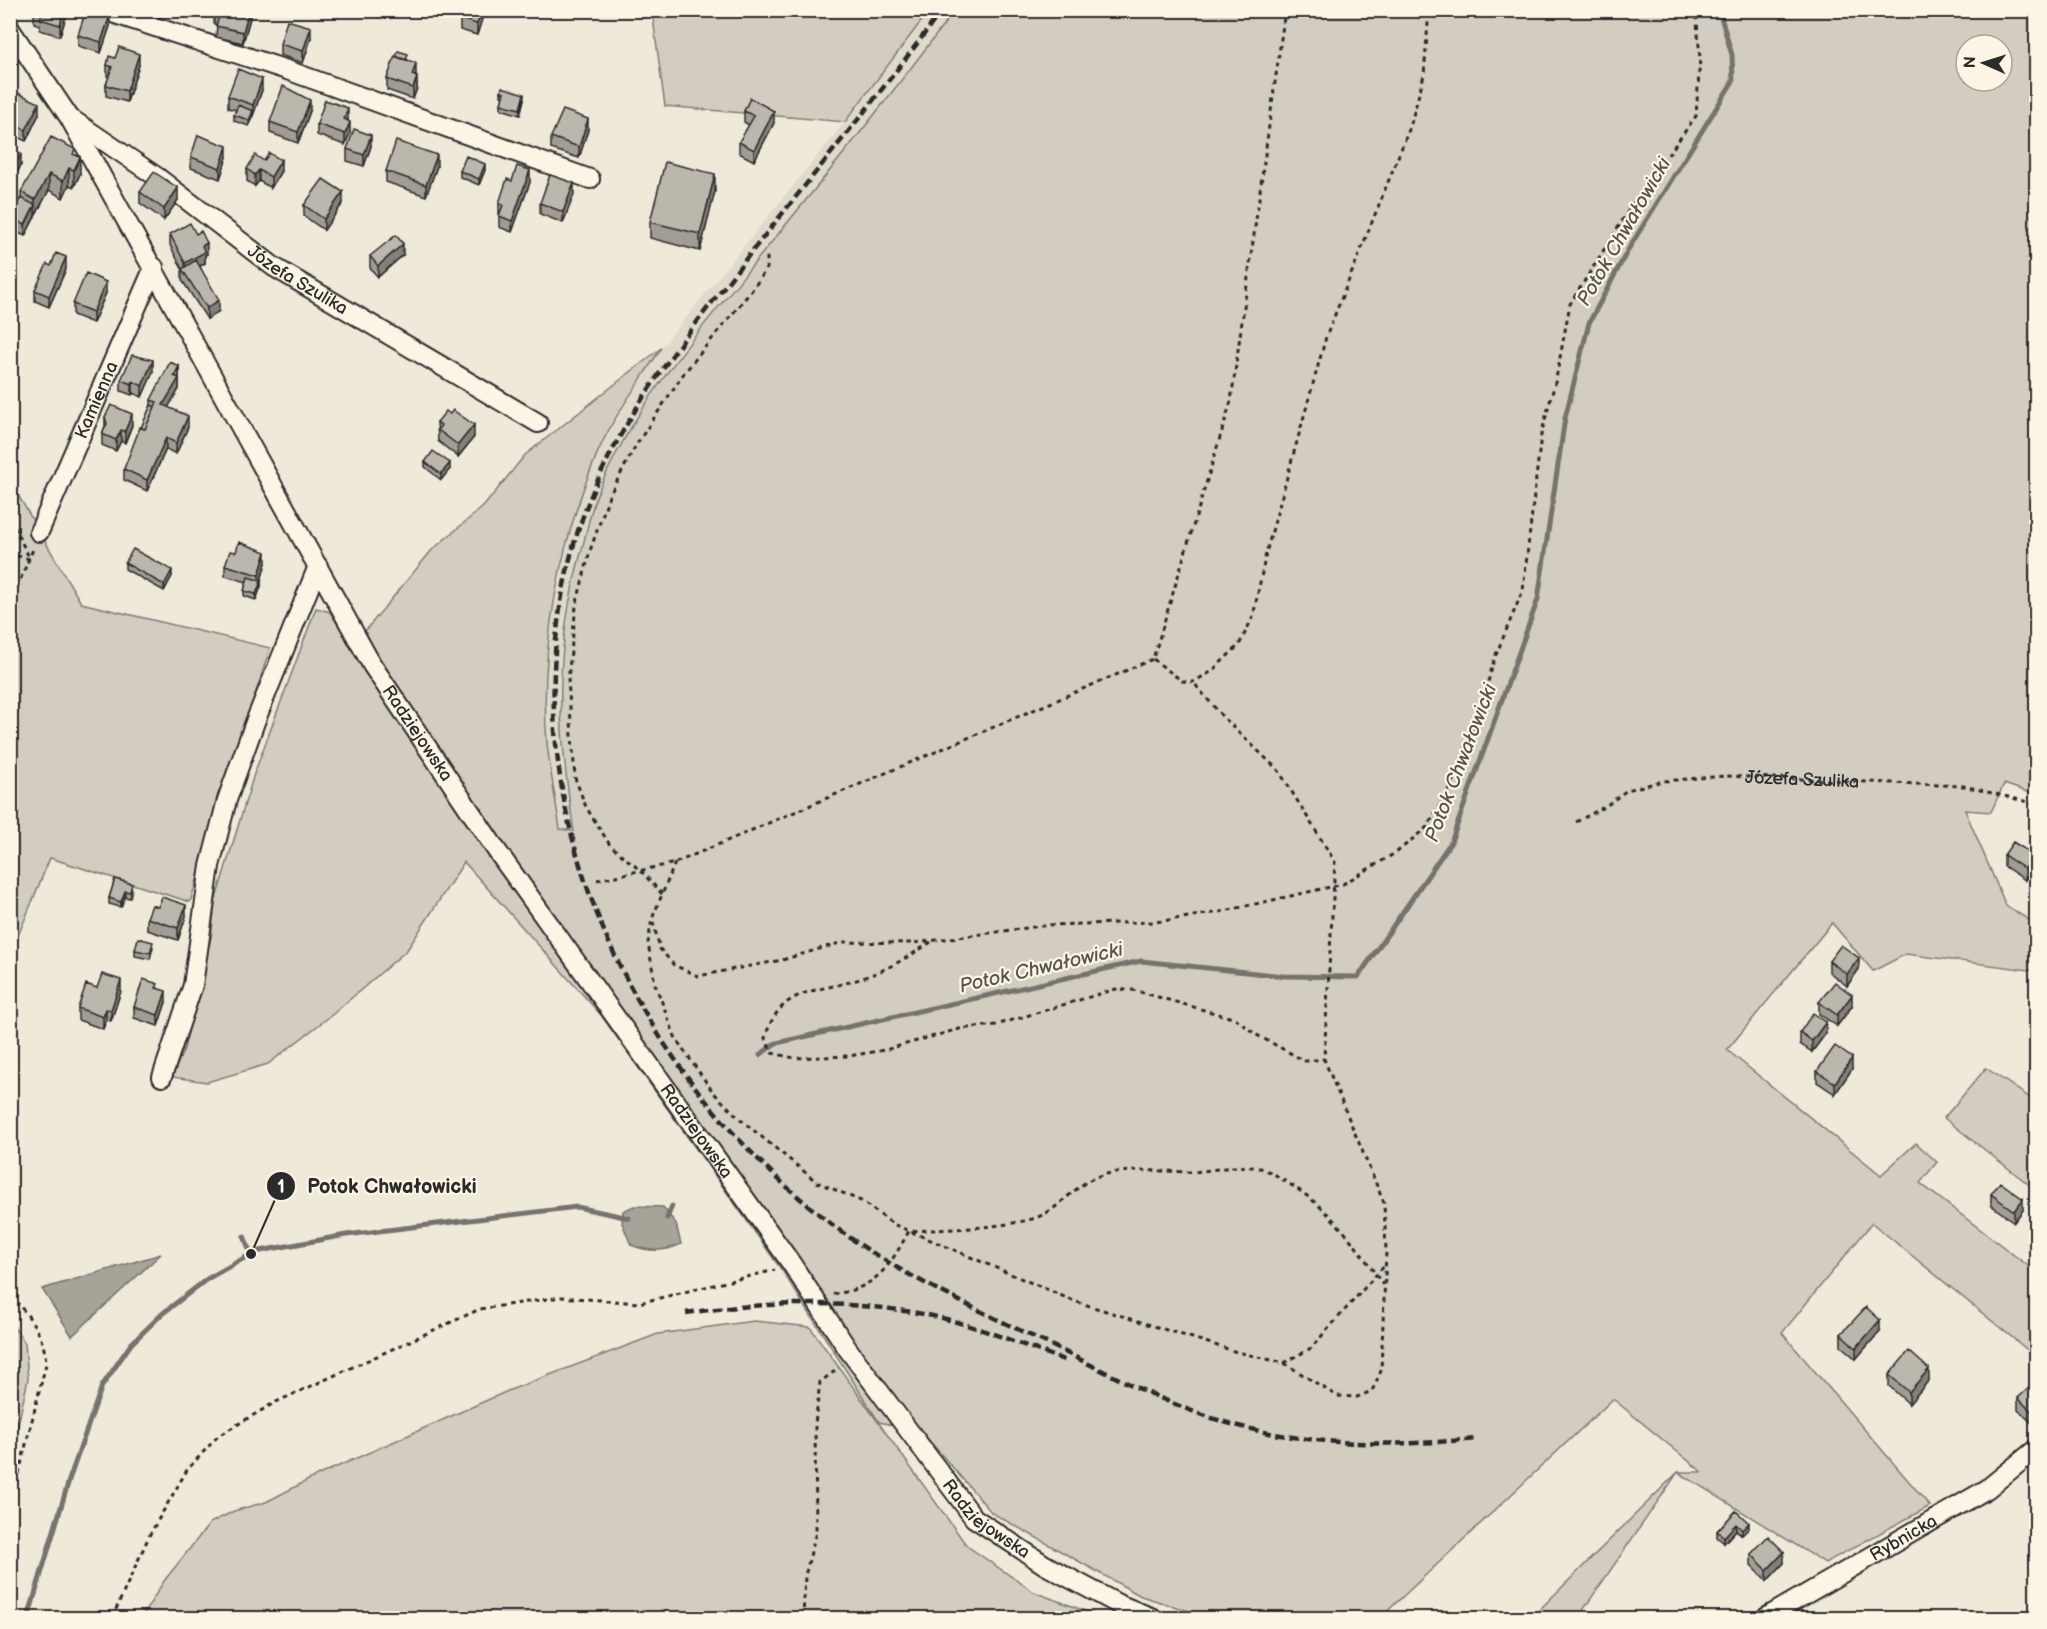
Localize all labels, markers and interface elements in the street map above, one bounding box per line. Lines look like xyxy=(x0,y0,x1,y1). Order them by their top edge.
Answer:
north arrow xyxy=(1954,33,2014,93)
text: N xyxy=(1961,56,1980,69)
water label: Potok Chwałowicki xyxy=(1572,152,1677,310)
street label: Józefa Szulika xyxy=(244,240,352,319)
street label: Kamienna xyxy=(70,358,122,442)
water label: Potok Chwałowicki xyxy=(1420,679,1503,845)
street label: Radziejowska xyxy=(378,681,457,785)
street label: Józefa Szulika xyxy=(1745,766,1860,792)
water label: Potok Chwałowicki xyxy=(957,937,1127,998)
street label: Radziejowska xyxy=(656,1080,737,1182)
callout: Potok Chwałowicki xyxy=(266,1167,489,1205)
text: Potok Chwałowicki xyxy=(307,1175,477,1199)
text: 1 xyxy=(277,1177,285,1198)
street label: Radziejowska xyxy=(938,1475,1034,1563)
street label: Rybnicka xyxy=(1866,1510,1941,1565)

